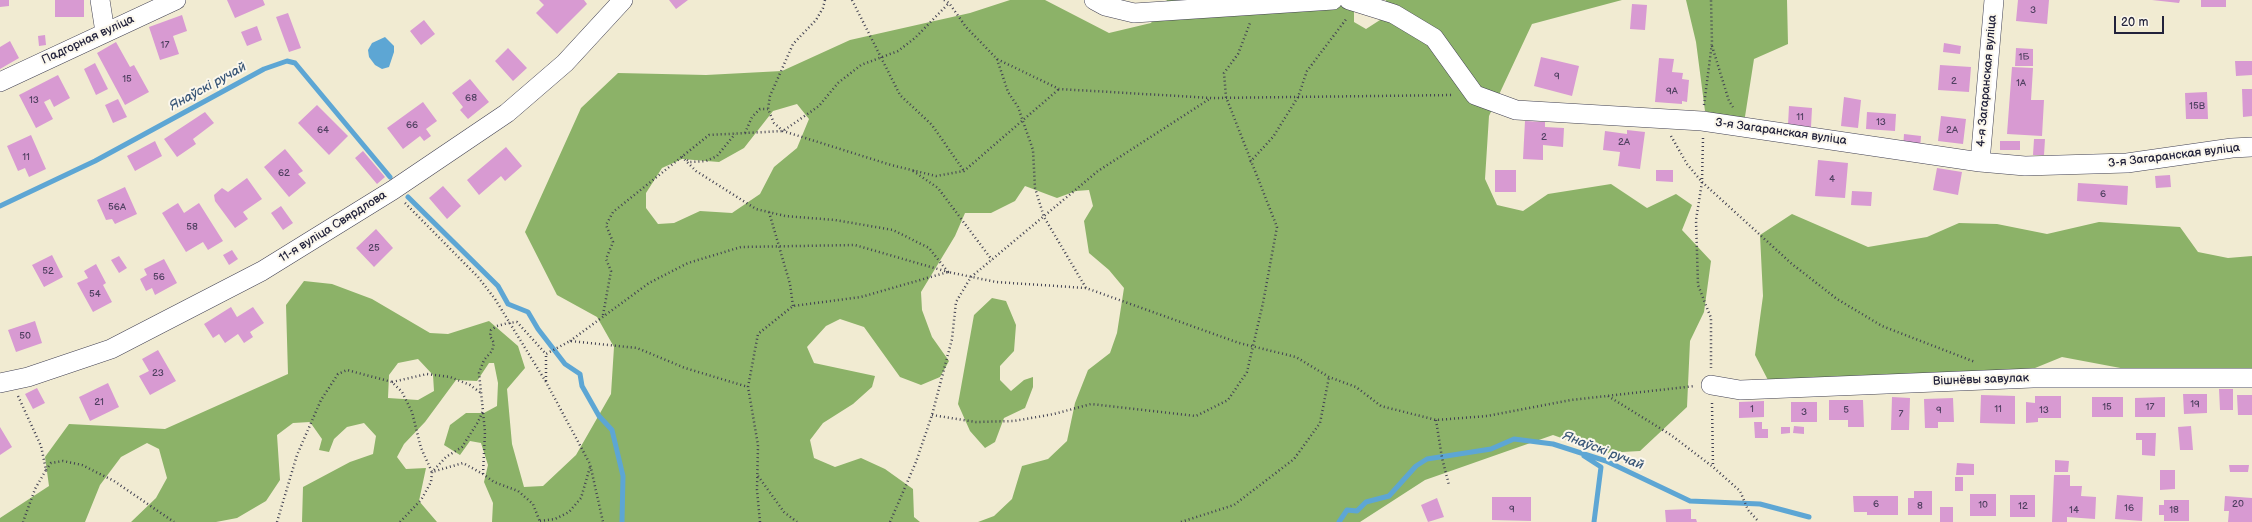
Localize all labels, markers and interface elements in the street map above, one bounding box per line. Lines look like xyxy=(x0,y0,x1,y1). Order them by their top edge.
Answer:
house number: 3 xyxy=(2030,4,2036,16)
scale bar xyxy=(2116,8,2166,34)
street label: Падгорная вуліца xyxy=(39,12,137,68)
street label: 4-я Загаранская вуліца xyxy=(1974,14,2000,148)
text: 20 m xyxy=(2121,15,2148,30)
house number: 17 xyxy=(161,39,169,51)
house number: 1Б xyxy=(2019,51,2029,63)
water label: Янаўскі ручай xyxy=(167,59,249,115)
house number: 9 xyxy=(1554,70,1560,82)
house number: 15 xyxy=(122,73,132,85)
house number: 2 xyxy=(1951,75,1957,87)
house number: 1А xyxy=(2016,77,2026,89)
house number: 9А xyxy=(1666,85,1678,97)
house number: 68 xyxy=(465,92,477,104)
house number: 13 xyxy=(29,94,39,106)
house number: 15В xyxy=(2189,100,2205,112)
house number: 11 xyxy=(1796,111,1804,123)
street label: 3-я Загаранская вуліца xyxy=(1714,116,1848,148)
house number: 13 xyxy=(1876,116,1886,128)
house number: 66 xyxy=(406,119,418,131)
house number: 64 xyxy=(317,124,329,136)
house number: 2А xyxy=(1946,124,1958,136)
house number: 2 xyxy=(1541,131,1547,143)
house number: 2А xyxy=(1618,136,1630,148)
street label: 3-я Загаранская вуліца xyxy=(2107,141,2241,171)
house number: 11 xyxy=(22,151,30,163)
house number: 62 xyxy=(278,167,290,179)
house number: 4 xyxy=(1829,173,1835,185)
street label: 11-я вуліца Свярдлова xyxy=(277,188,389,266)
house number: 6 xyxy=(2100,188,2106,200)
house number: 56А xyxy=(108,201,126,213)
house number: 58 xyxy=(186,221,198,233)
house number: 25 xyxy=(368,242,380,254)
house number: 52 xyxy=(42,265,54,277)
house number: 56 xyxy=(153,271,165,283)
house number: 54 xyxy=(89,288,101,300)
house number: 50 xyxy=(19,330,31,342)
house number: 23 xyxy=(152,367,164,379)
street label: Вішнёвы завулак xyxy=(1933,371,2029,389)
house number: 21 xyxy=(94,396,104,408)
house number: 19 xyxy=(2190,398,2200,410)
house number: 15 xyxy=(2102,401,2112,413)
house number: 17 xyxy=(2146,401,2154,413)
house number: 1 xyxy=(1750,403,1754,415)
house number: 11 xyxy=(1994,403,2002,415)
house number: 5 xyxy=(1843,404,1849,416)
house number: 9 xyxy=(1936,404,1942,416)
house number: 13 xyxy=(2039,404,2049,416)
house number: 3 xyxy=(1801,406,1807,418)
house number: 7 xyxy=(1899,408,1903,420)
water label: Янаўскі ручай xyxy=(1560,428,1646,474)
house number: 6 xyxy=(1873,498,1879,510)
house number: 20 xyxy=(2232,498,2244,510)
house number: 10 xyxy=(1978,499,1988,511)
house number: 8 xyxy=(1917,500,1923,512)
house number: 12 xyxy=(2018,500,2028,512)
house number: 16 xyxy=(2124,502,2134,514)
house number: 9 xyxy=(1509,503,1515,515)
house number: 14 xyxy=(2069,504,2079,516)
house number: 18 xyxy=(2169,504,2179,516)

